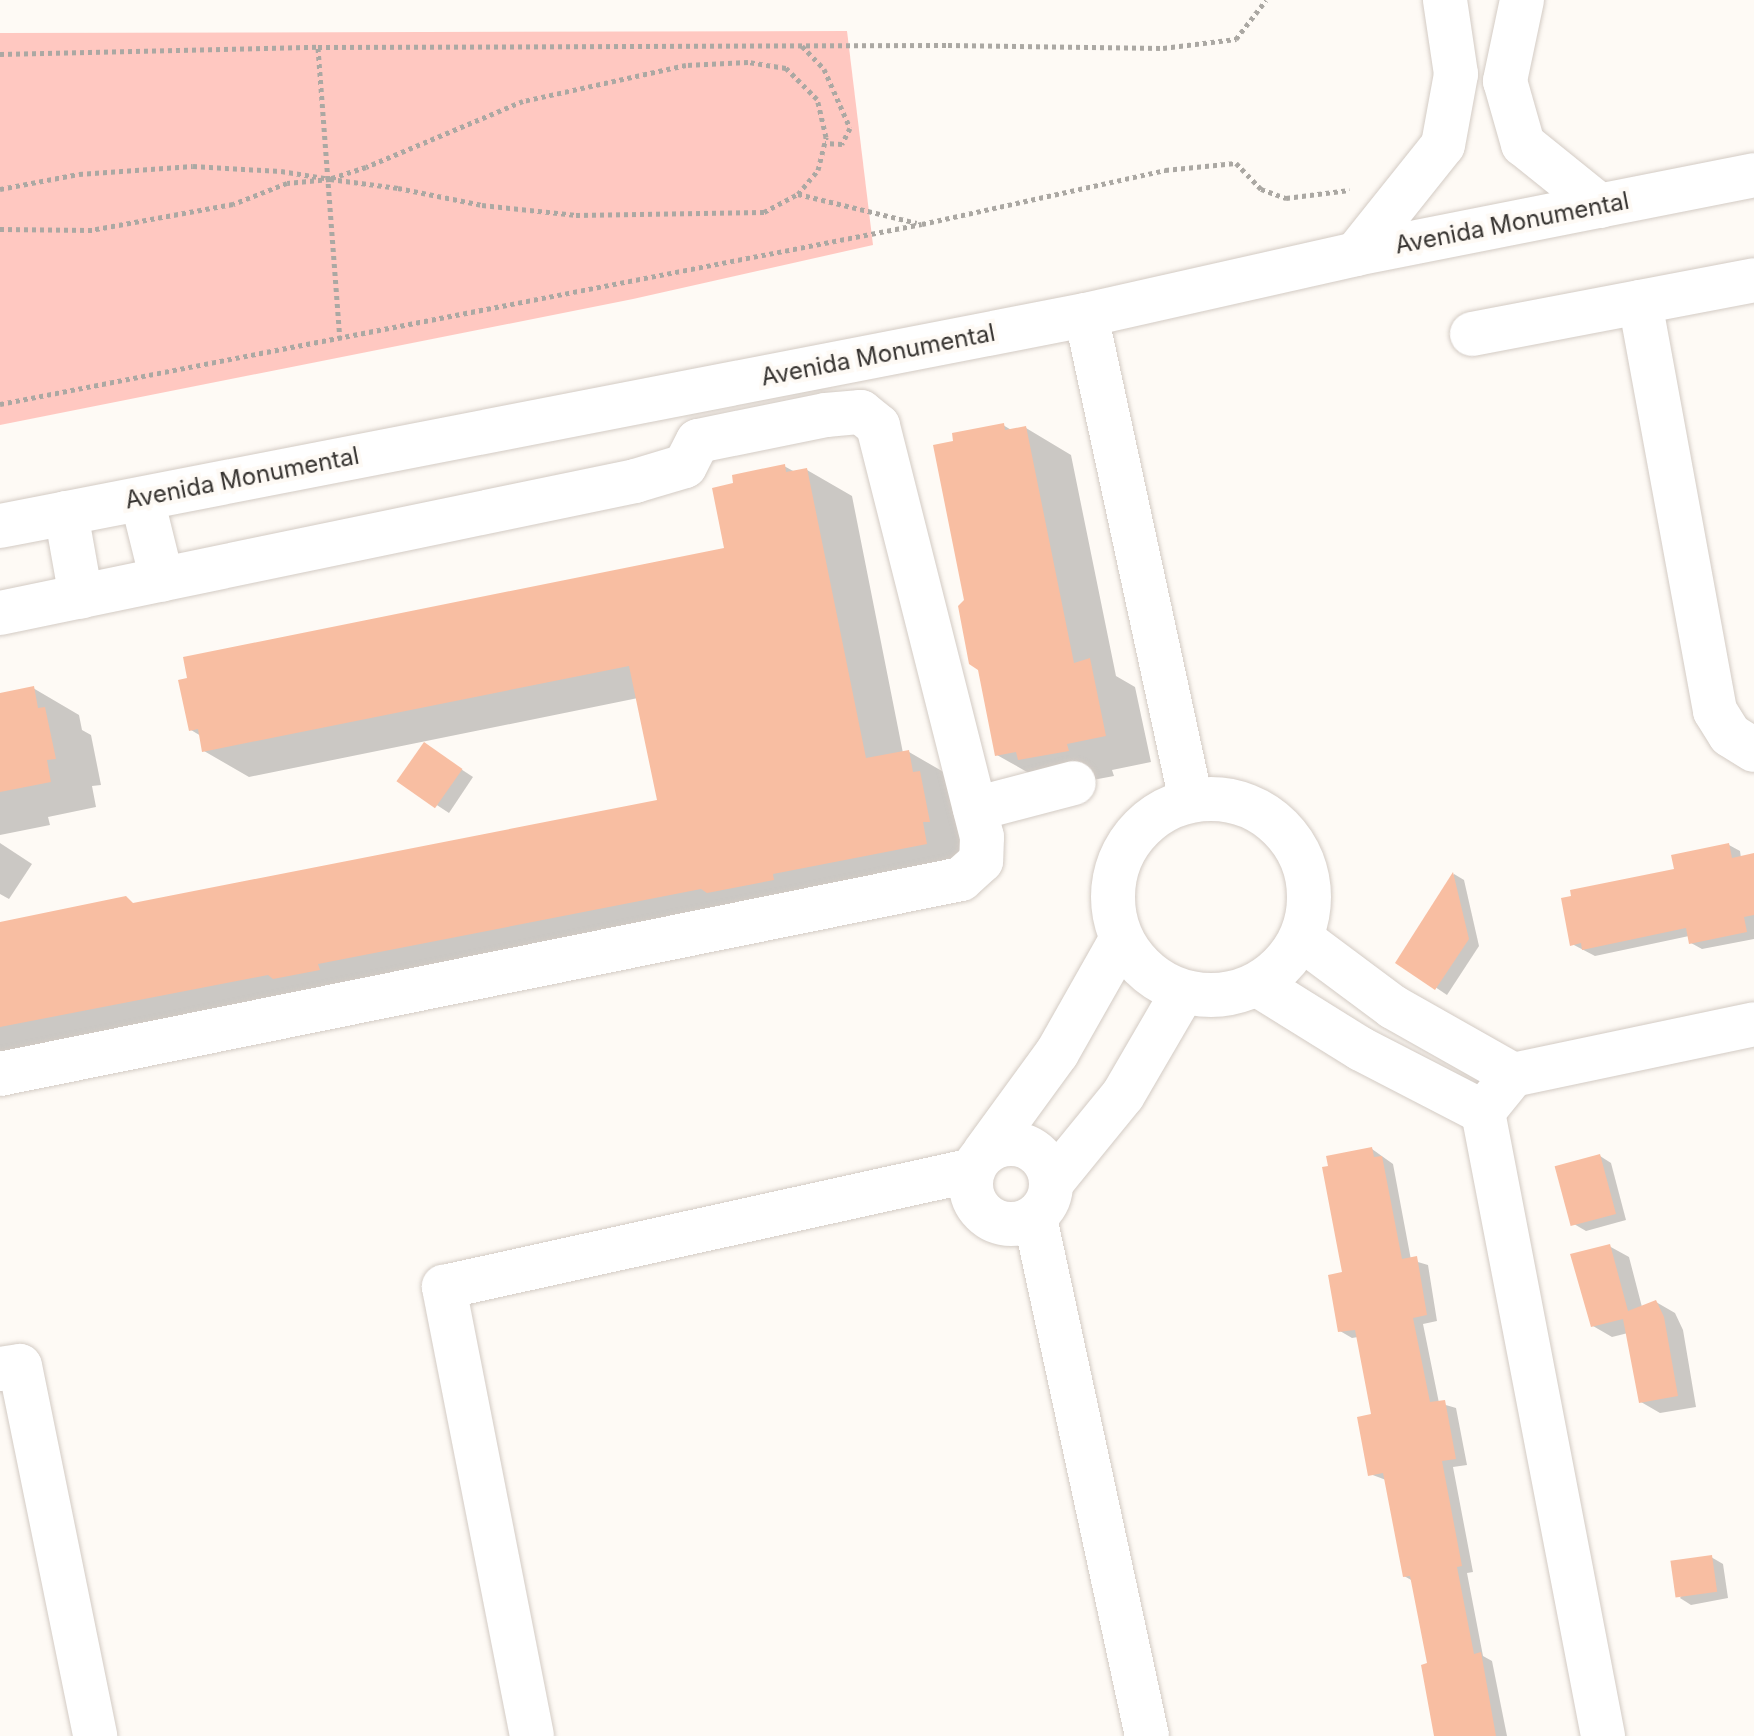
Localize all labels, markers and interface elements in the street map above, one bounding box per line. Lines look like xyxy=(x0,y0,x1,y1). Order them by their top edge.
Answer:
street label: Avenida Monumental xyxy=(1393,186,1631,260)
street label: Avenida Monumental xyxy=(759,318,997,392)
street label: Avenida Monumental xyxy=(123,441,361,515)

